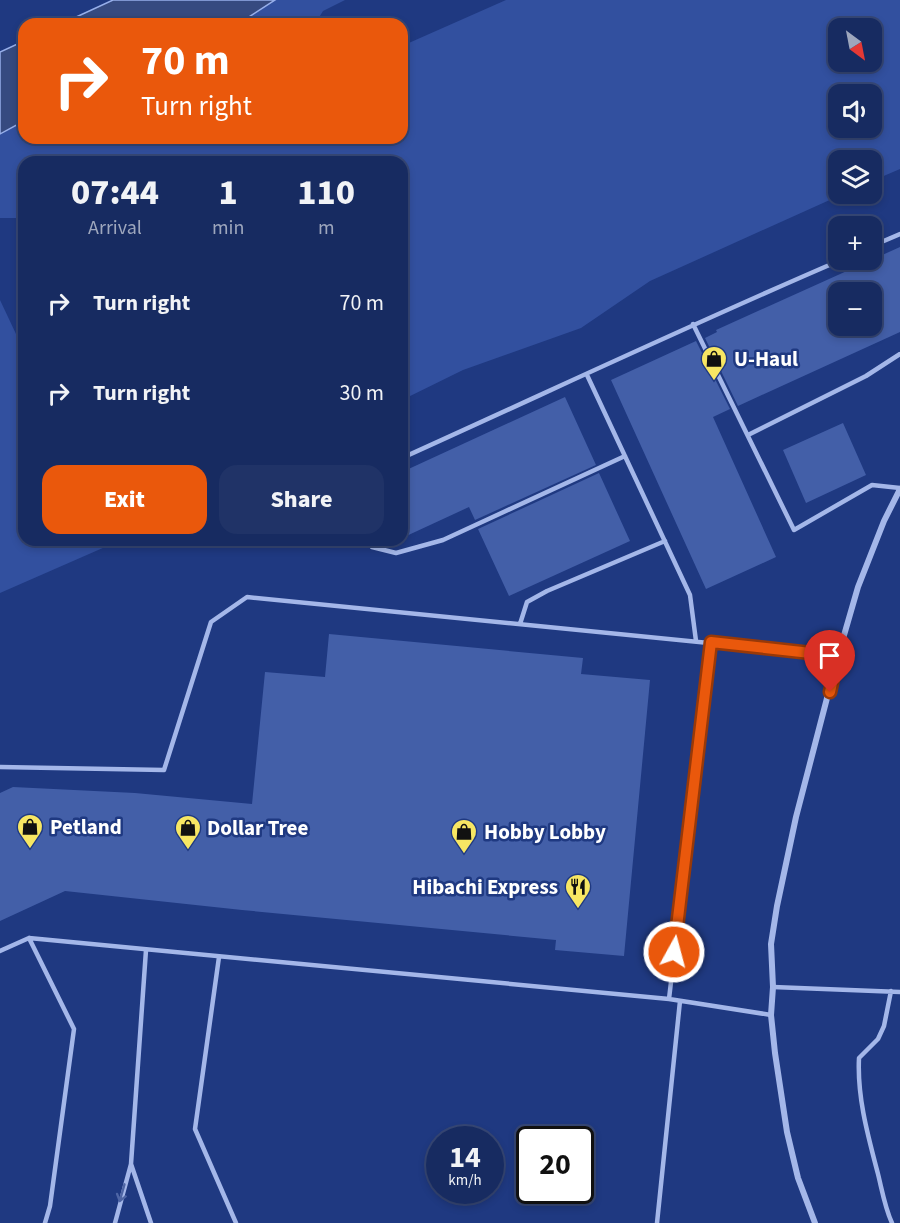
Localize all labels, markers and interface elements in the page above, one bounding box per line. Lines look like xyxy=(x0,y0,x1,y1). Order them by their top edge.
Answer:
north arrow xyxy=(828,18,882,72)
map controls xyxy=(828,18,882,336)
text: 70 m xyxy=(141,31,230,91)
icon: right xyxy=(42,42,120,120)
button: sound xyxy=(828,84,882,138)
text: Turn right xyxy=(141,87,252,126)
button: layers xyxy=(828,150,882,204)
text: 07:44 xyxy=(71,167,159,218)
text: 1 xyxy=(219,167,238,218)
text: 110 xyxy=(297,167,355,218)
text: Arrival xyxy=(88,214,142,242)
text: min xyxy=(212,214,244,242)
text: m xyxy=(318,214,334,242)
button: + xyxy=(828,216,882,270)
button: − xyxy=(828,282,882,336)
icon: right xyxy=(42,287,75,320)
text: Turn right xyxy=(93,287,190,319)
text: 70 m xyxy=(339,287,384,319)
shop icon: U-Haul xyxy=(699,344,729,382)
place label: U-Haul xyxy=(734,344,798,374)
icon: right xyxy=(42,377,75,410)
text: Turn right xyxy=(93,377,190,409)
text: 30 m xyxy=(339,377,384,409)
button: Exit xyxy=(42,465,207,534)
button: Share xyxy=(219,465,384,534)
pin xyxy=(804,630,855,692)
icon: arrive xyxy=(813,639,846,672)
shop icon: Petland xyxy=(15,812,45,850)
place label: Petland xyxy=(50,812,122,842)
shop icon: Dollar Tree xyxy=(173,813,203,851)
place label: Dollar Tree xyxy=(207,813,308,843)
shop icon: Hobby Lobby xyxy=(449,817,479,855)
place label: Hobby Lobby xyxy=(484,817,606,847)
place label: Hibachi Express xyxy=(412,872,558,902)
restaurant icon: Hibachi Express xyxy=(563,872,593,910)
position arrow xyxy=(642,920,706,984)
speed limit sign: 20 xyxy=(516,1126,594,1204)
text: 14 xyxy=(449,1136,481,1179)
text: km/h xyxy=(448,1170,482,1191)
one-way arrow xyxy=(116,1183,127,1202)

